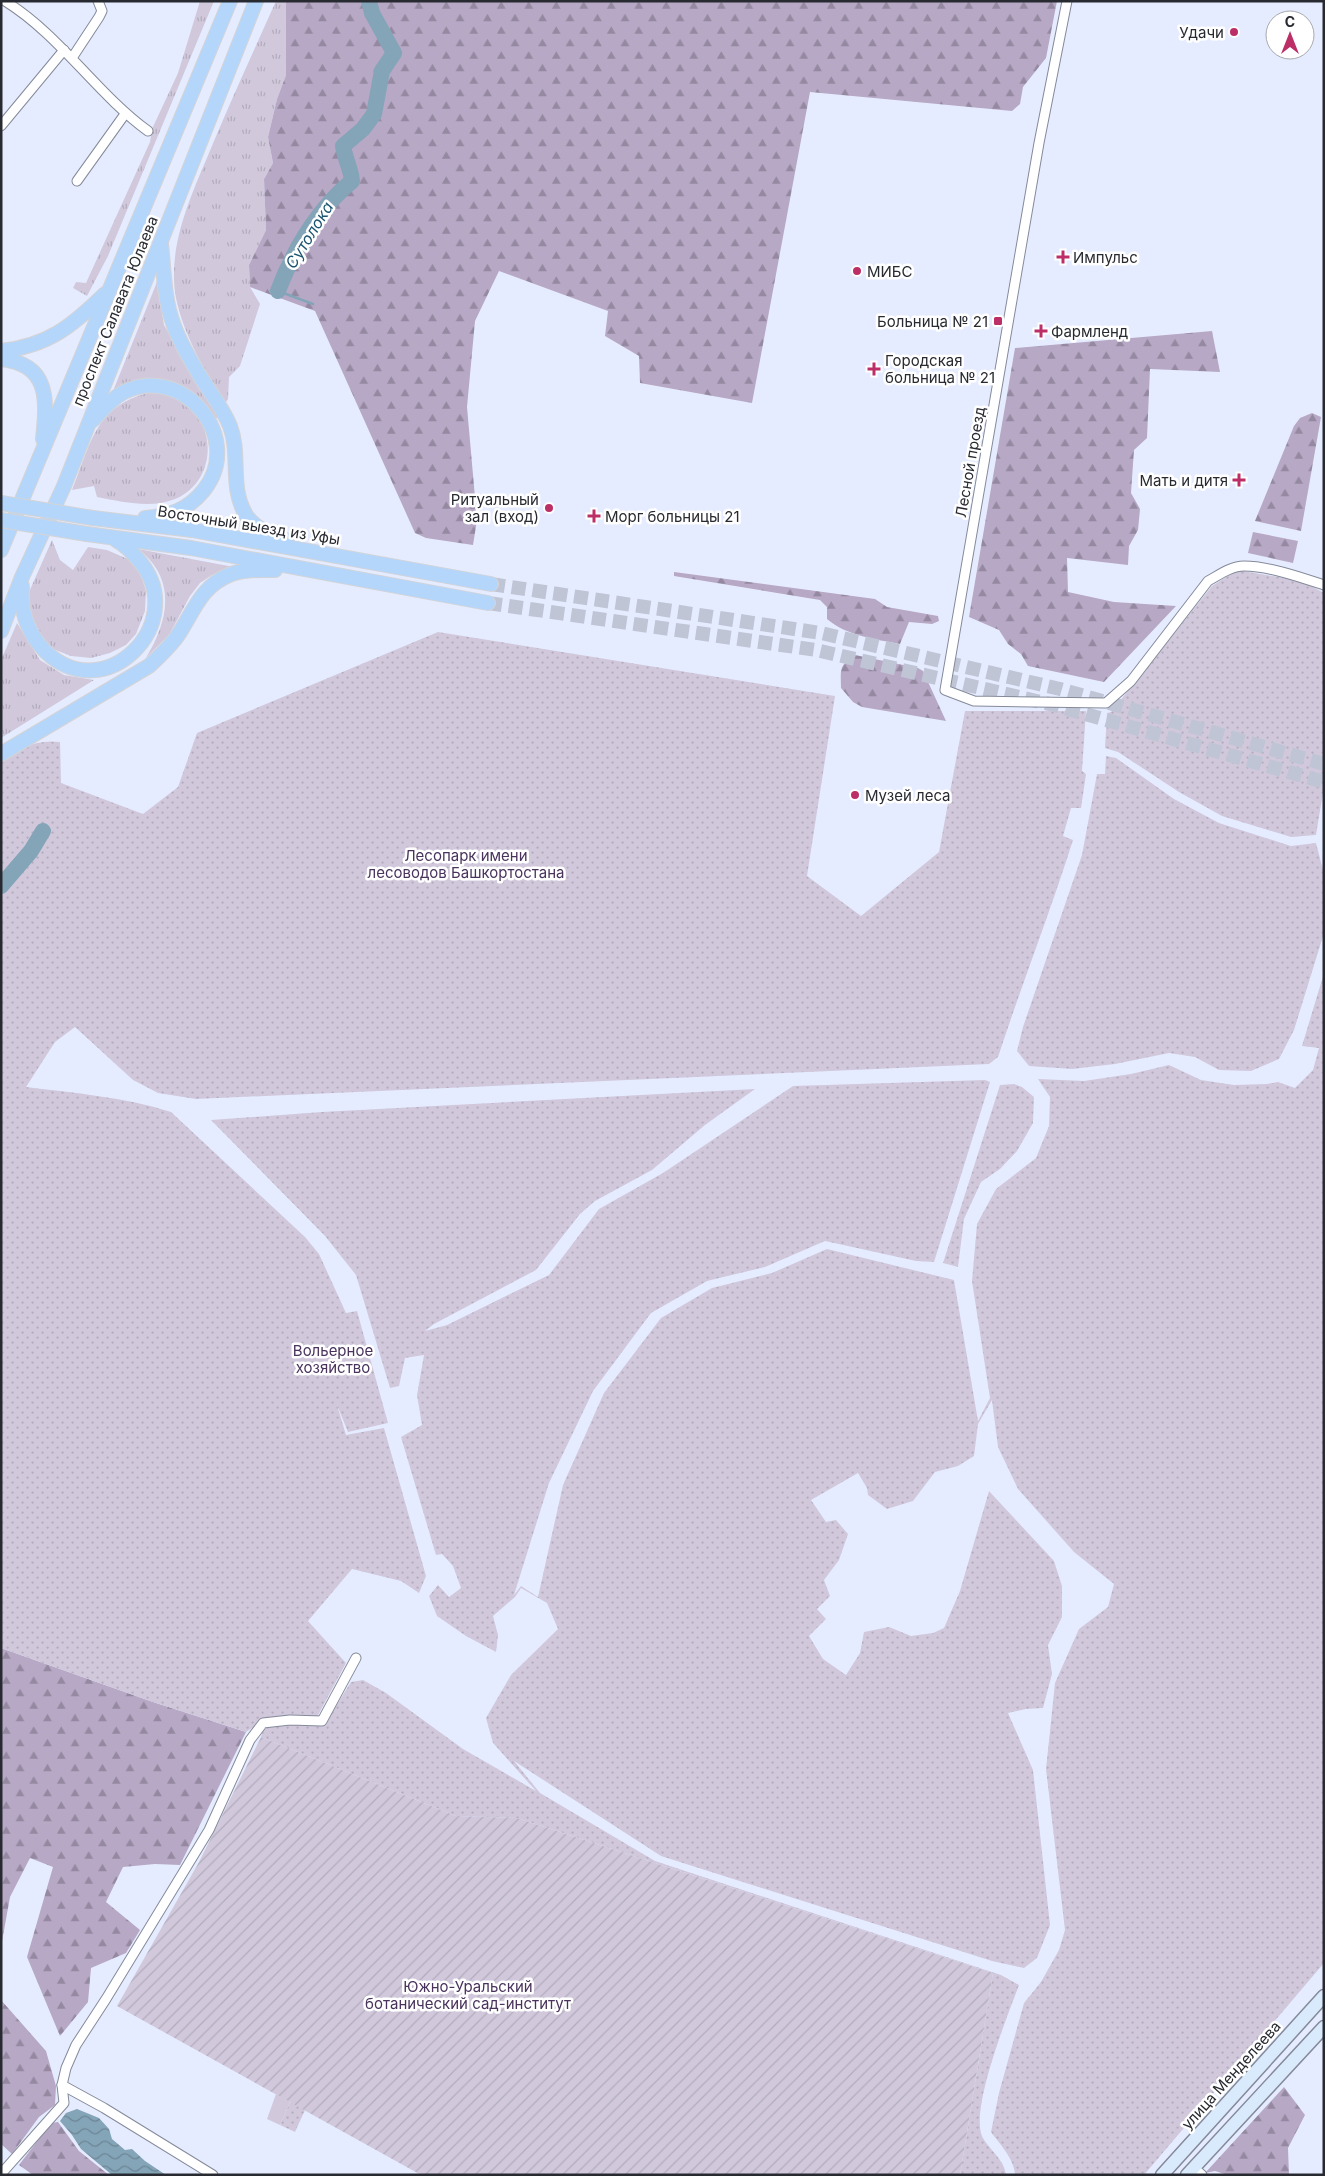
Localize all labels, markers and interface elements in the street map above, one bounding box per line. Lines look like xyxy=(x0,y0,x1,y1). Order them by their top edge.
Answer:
north arrow xyxy=(1265,10,1315,60)
text: С xyxy=(1285,13,1295,30)
place label: Удачи xyxy=(1179,23,1224,42)
marker: Удачи xyxy=(1228,26,1240,38)
water label: Сутолока xyxy=(281,198,337,272)
street label: проспект Салавата Юлаева xyxy=(68,213,162,409)
place label: Импульс xyxy=(1073,248,1138,267)
marker: Импульс xyxy=(1057,251,1069,263)
place label: МИБС xyxy=(867,262,913,281)
marker: МИБС xyxy=(851,265,863,277)
place label: Больница № 21 xyxy=(877,312,988,331)
marker: Больница № 21 xyxy=(992,315,1004,327)
place label: Фармленд xyxy=(1051,322,1128,341)
marker: Фармленд xyxy=(1035,325,1047,337)
place label: Городская больница № 21 xyxy=(885,351,995,387)
marker: Городская больница № 21 xyxy=(867,362,881,376)
street label: Лесной проезд xyxy=(951,405,989,519)
place label: Мать и дитя xyxy=(1140,471,1228,490)
marker: Мать и дитя xyxy=(1232,473,1246,487)
place label: Ритуальный зал (вход) xyxy=(451,490,539,526)
street label: Восточный выезд из Уфы xyxy=(156,501,342,549)
marker: Ритуальный зал (вход) xyxy=(543,502,555,514)
place label: Морг больницы 21 xyxy=(605,507,740,526)
marker: Морг больницы 21 xyxy=(587,509,601,523)
place label: Музей леса xyxy=(865,786,951,805)
marker: Музей леса xyxy=(849,789,861,801)
park label: Лесопарк имени лесоводов Башкортостана xyxy=(368,846,564,882)
park label: Вольерное хозяйство xyxy=(293,1341,373,1377)
park label: Южно-Уральский ботанический сад-институт xyxy=(365,1977,571,2013)
street label: улица Менделеева xyxy=(1177,2017,1285,2133)

